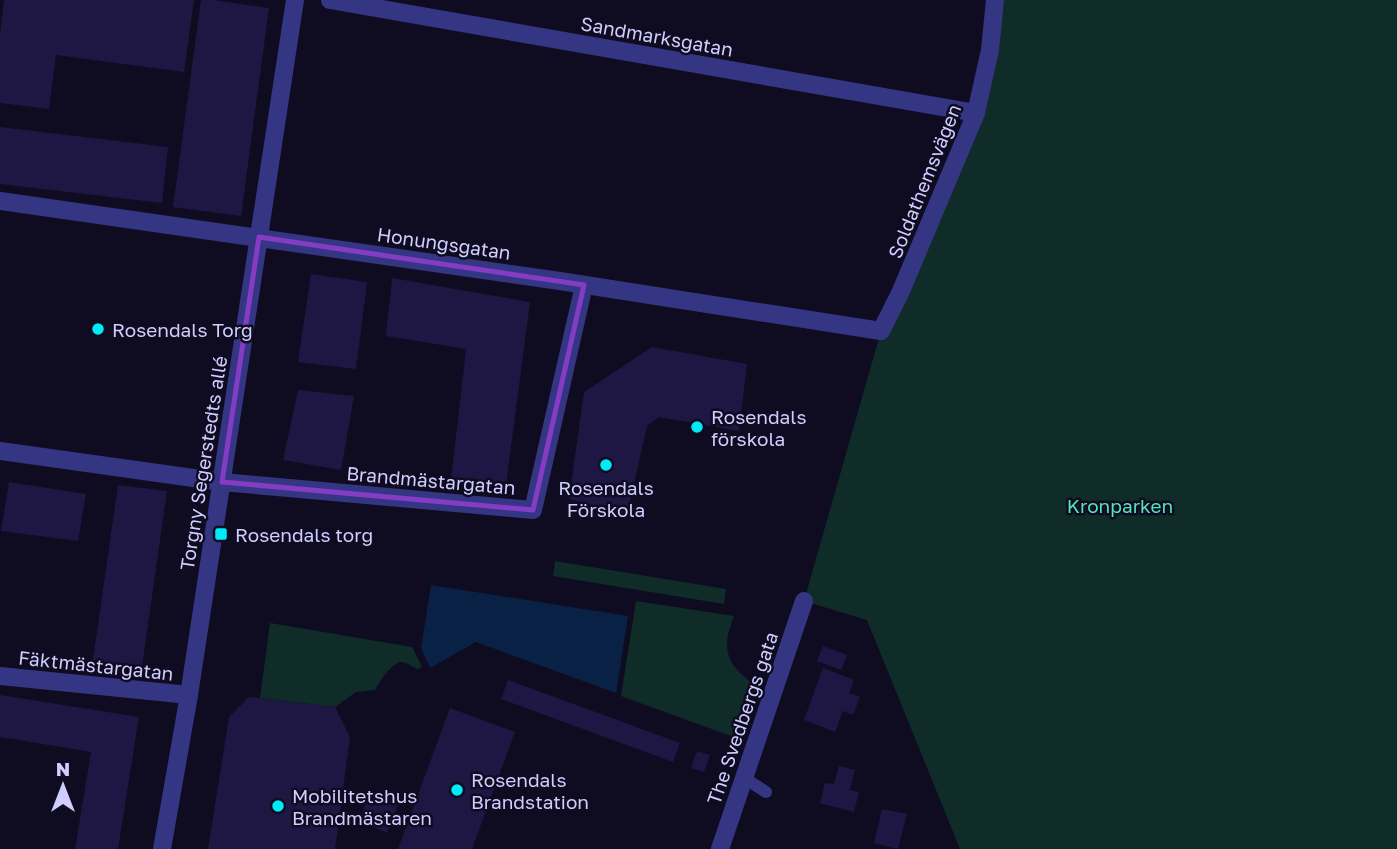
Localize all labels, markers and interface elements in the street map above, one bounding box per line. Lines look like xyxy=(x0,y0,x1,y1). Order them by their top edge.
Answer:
street label: Sandmarksgatan xyxy=(579,11,735,61)
street label: Soldathemsvägen xyxy=(883,101,965,261)
street label: Honungsgatan xyxy=(376,222,512,264)
place label: Rosendals Torg xyxy=(112,318,253,341)
marker: Rosendals Torg xyxy=(90,321,106,337)
street label: Torgny Segerstedts allé xyxy=(175,354,231,572)
place label: Rosendals förskola xyxy=(711,405,806,450)
marker: Rosendals förskola xyxy=(689,419,705,435)
marker: Rosendals Förskola xyxy=(598,457,614,473)
street label: Brandmästargatan xyxy=(346,461,516,499)
place label: Rosendals Förskola xyxy=(558,476,654,521)
park label: Kronparken xyxy=(1067,494,1173,517)
place label: Rosendals torg xyxy=(235,523,373,546)
marker: Rosendals torg xyxy=(213,526,229,542)
street label: The Svedbergs gata xyxy=(702,629,782,807)
street label: Fäktmästargatan xyxy=(17,645,175,685)
north arrow xyxy=(28,751,98,821)
text: N xyxy=(56,757,70,780)
place label: Rosendals Brandstation xyxy=(471,768,589,813)
marker: Rosendals Brandstation xyxy=(449,782,465,798)
place label: Mobilitetshus Brandmästaren xyxy=(292,784,432,829)
marker: Mobilitetshus Brandmästaren xyxy=(270,798,286,814)

